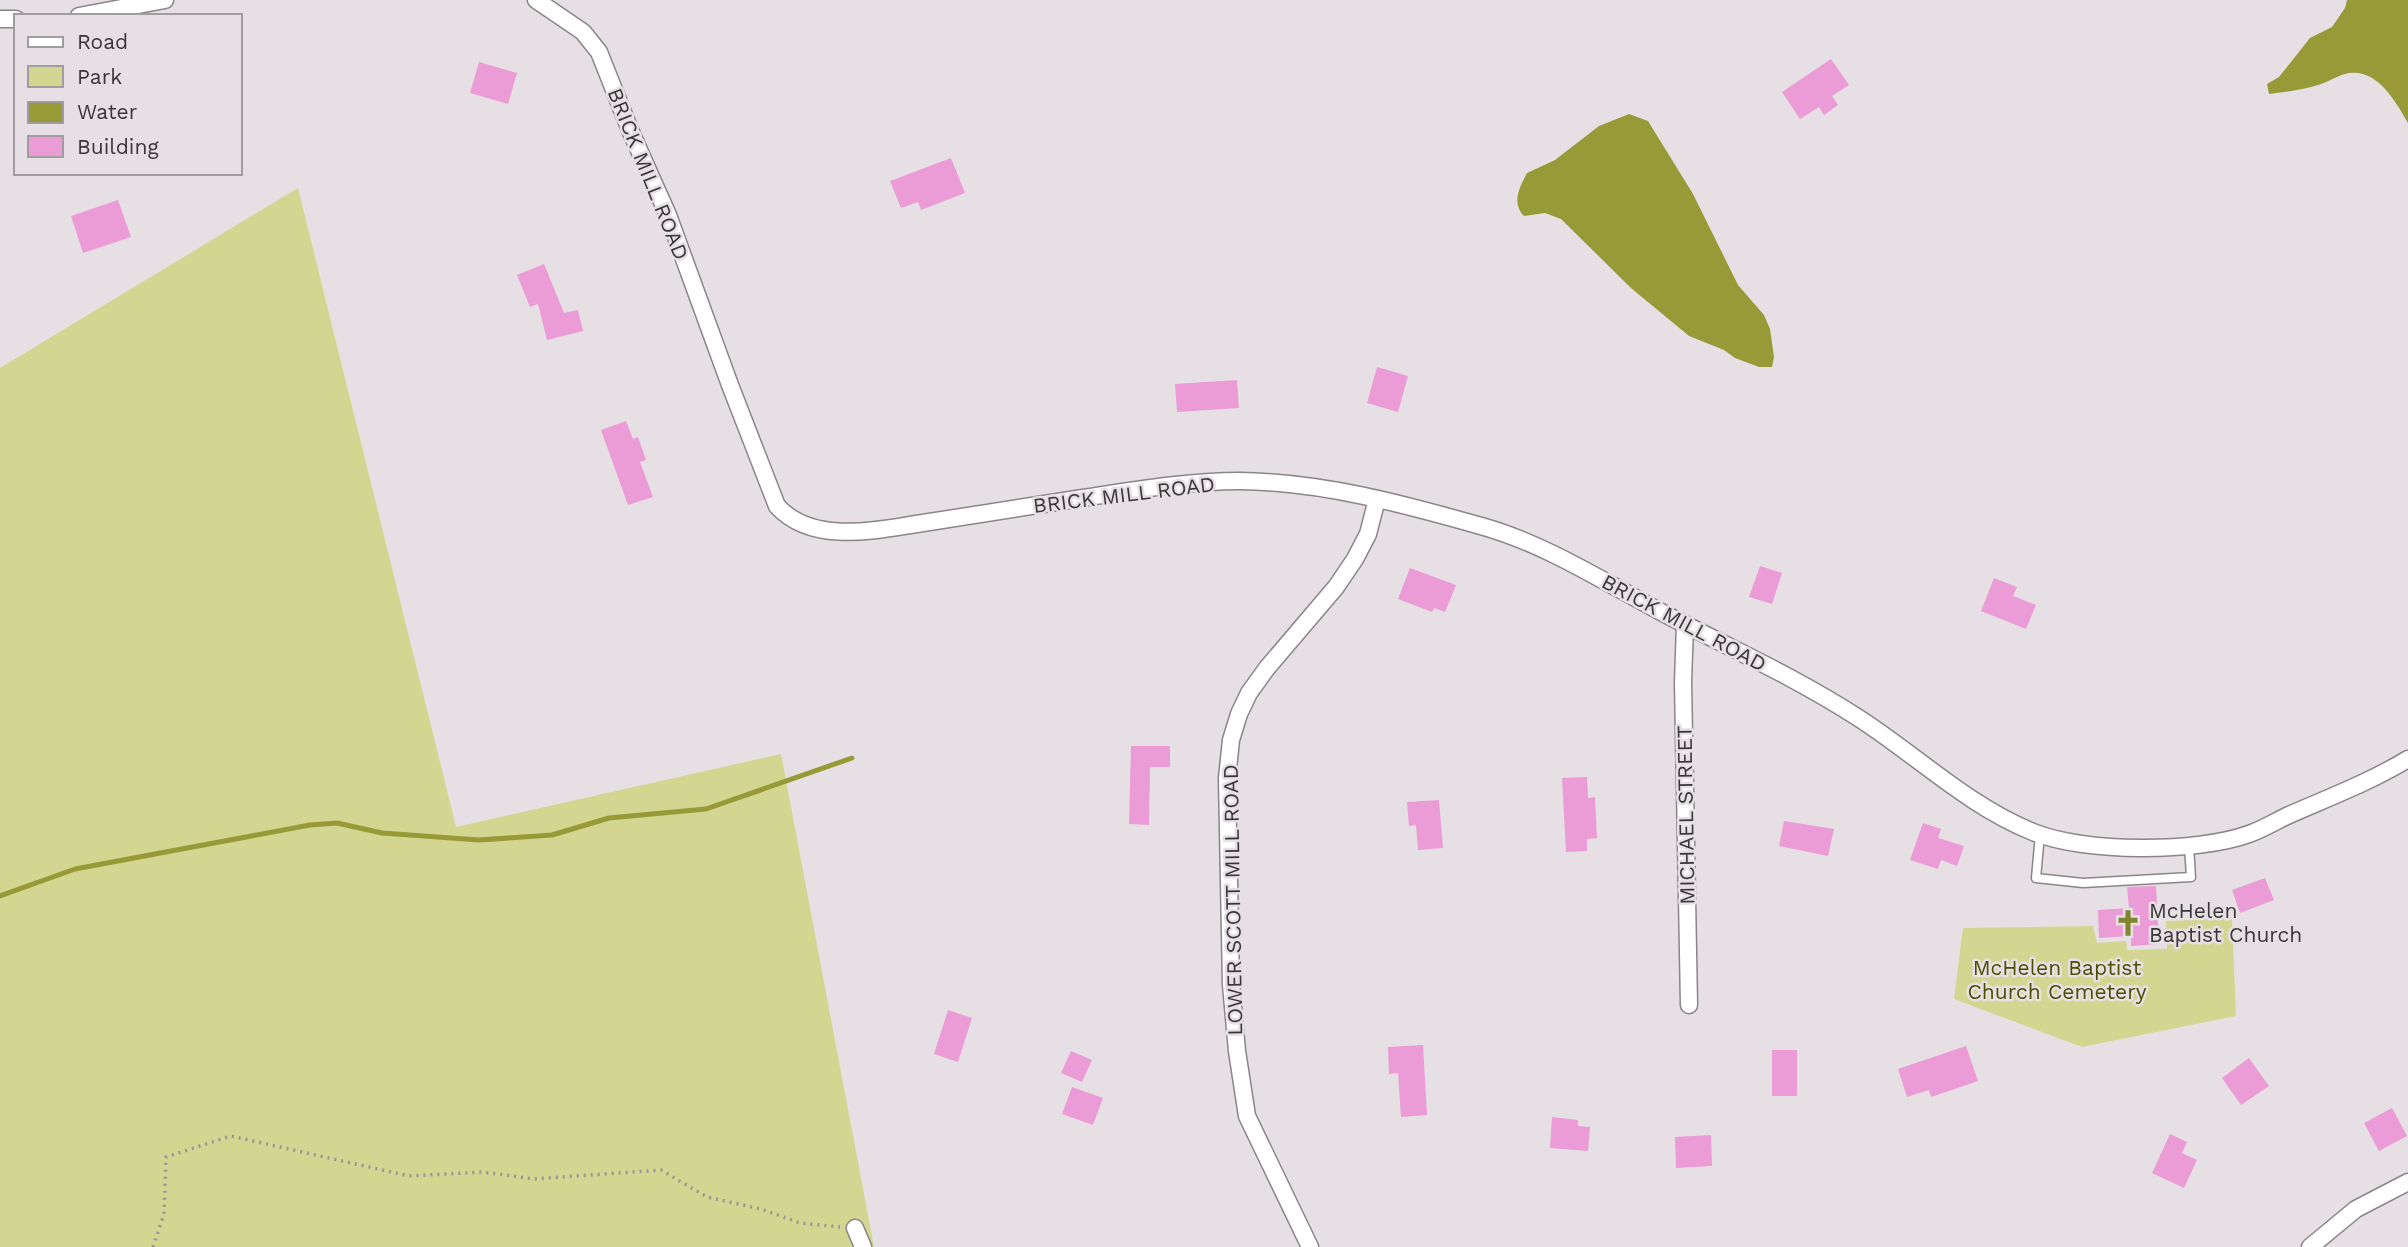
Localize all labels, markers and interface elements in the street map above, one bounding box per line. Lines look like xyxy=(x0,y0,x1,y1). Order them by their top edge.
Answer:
legend xyxy=(14,14,242,175)
text: Road xyxy=(77,29,128,54)
text: Park xyxy=(77,64,122,89)
street label: BRICK MILL ROAD xyxy=(603,84,694,263)
text: Water xyxy=(77,99,138,124)
text: Building xyxy=(77,134,159,159)
street label: BRICK MILL ROAD xyxy=(1032,471,1216,518)
street label: BRICK MILL ROAD xyxy=(1598,569,1771,677)
street label: MICHAEL STREET xyxy=(1671,725,1700,905)
street label: LOWER SCOTT MILL ROAD xyxy=(1218,764,1247,1036)
place label: McHelen Baptist Church xyxy=(2149,898,2302,947)
church icon: McHelen Baptist Church xyxy=(2113,908,2143,938)
park label: McHelen Baptist Church Cemetery xyxy=(1967,955,2147,1004)

